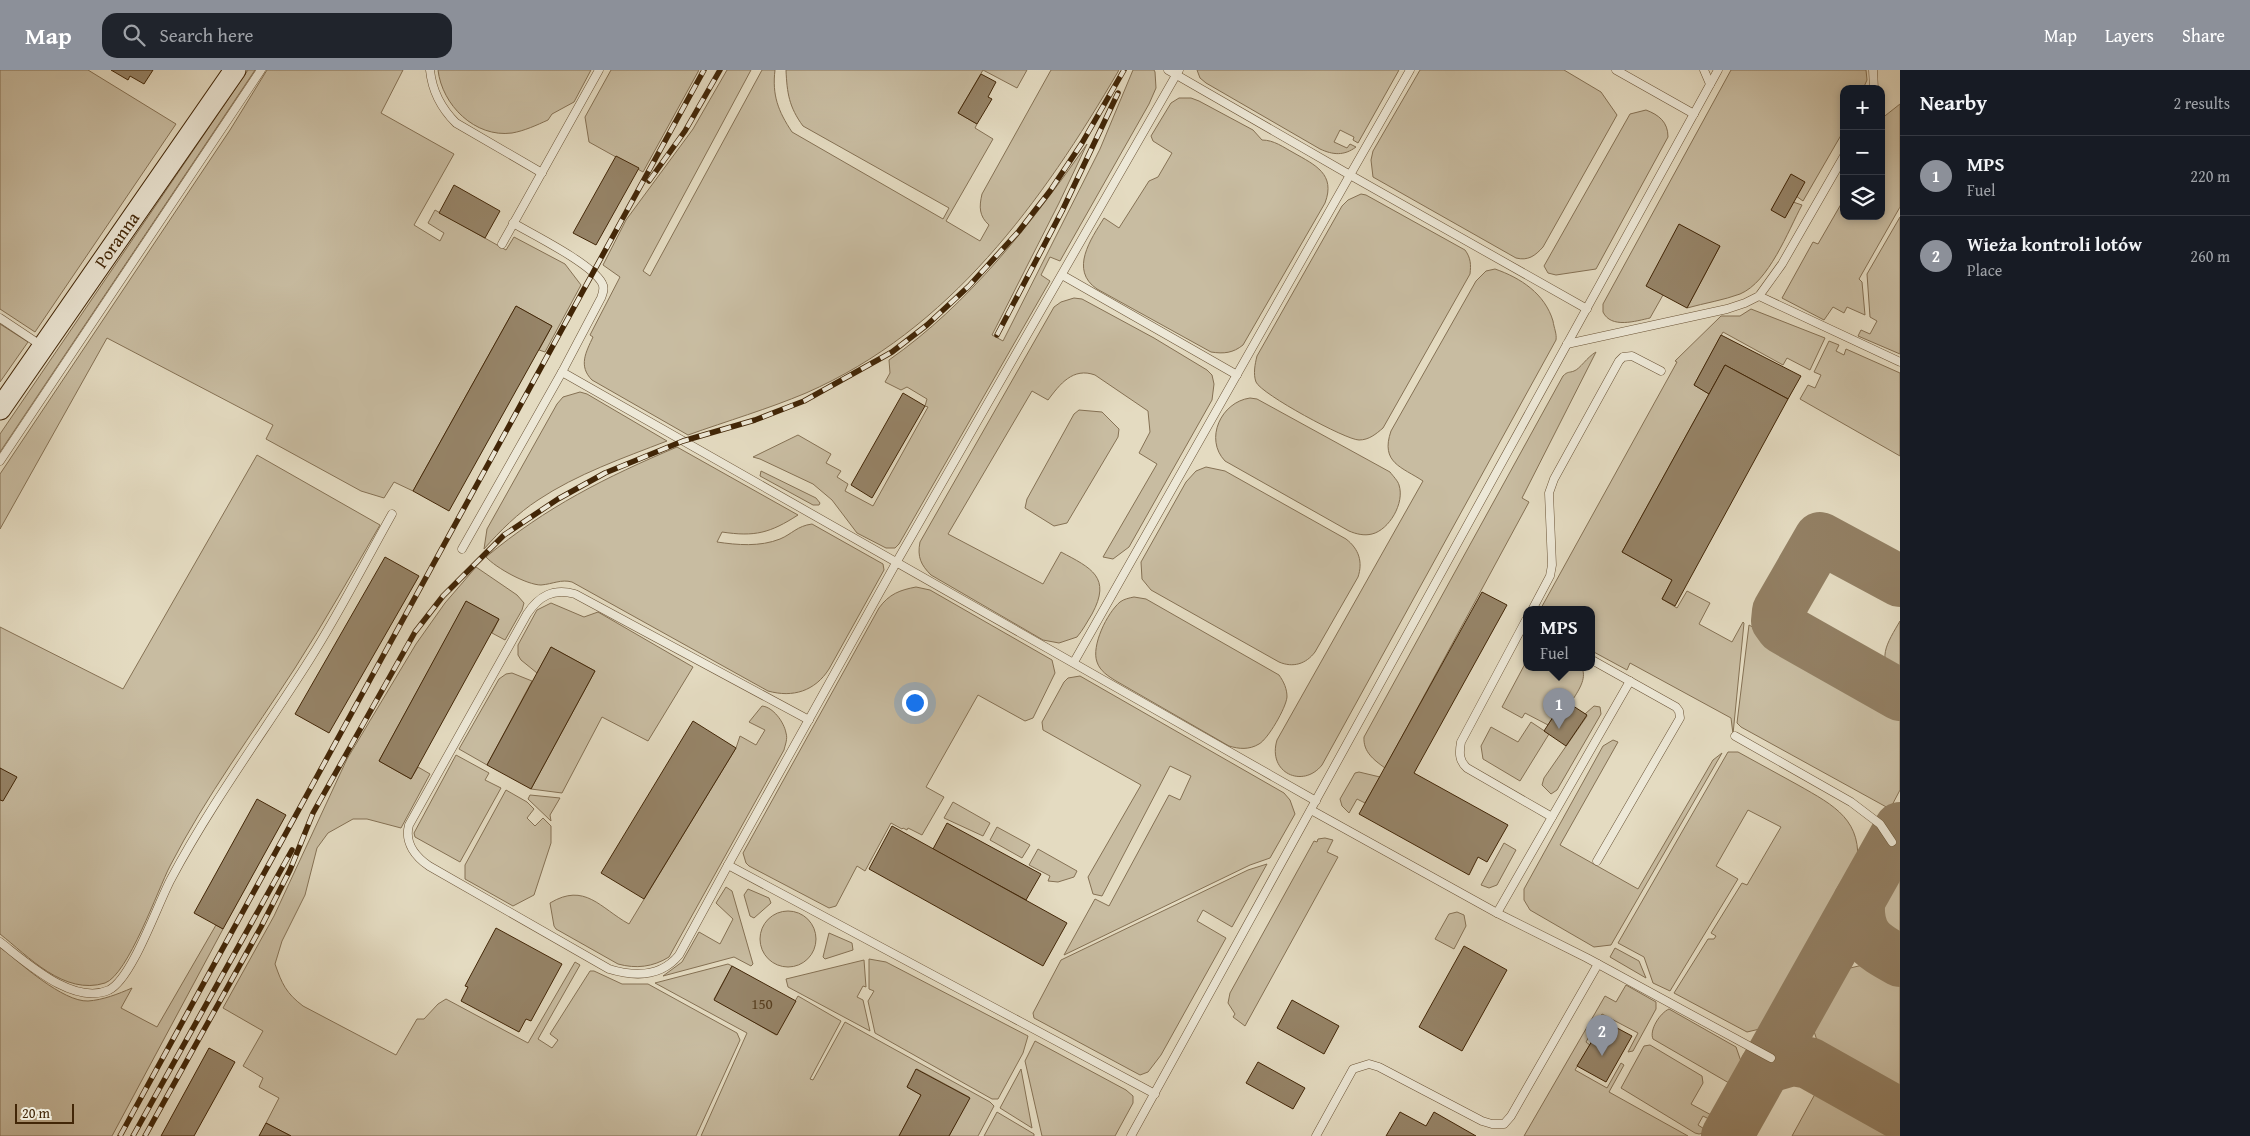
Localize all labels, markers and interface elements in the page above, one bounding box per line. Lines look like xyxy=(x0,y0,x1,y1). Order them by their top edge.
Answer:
search box xyxy=(102,13,452,58)
text: Map xyxy=(25,18,72,53)
icon: search xyxy=(120,21,148,49)
text: Search here xyxy=(160,21,253,49)
text: Map xyxy=(2044,22,2077,49)
text: Layers xyxy=(2105,22,2154,49)
text: Share xyxy=(2182,22,2225,49)
map controls xyxy=(1840,85,1885,220)
button: + xyxy=(1840,85,1885,130)
text: Nearby xyxy=(1920,87,1987,118)
text: 2 results xyxy=(2173,91,2230,115)
button: − xyxy=(1840,130,1885,175)
text: MPS xyxy=(1967,150,2004,178)
text: 1 xyxy=(1932,164,1940,188)
text: 220 m xyxy=(2190,164,2230,188)
button: layers xyxy=(1840,175,1885,220)
text: Fuel xyxy=(1967,178,1995,202)
street label: Poranna xyxy=(87,206,146,273)
text: Wieża kontroli lotów xyxy=(1967,230,2142,258)
text: 2 xyxy=(1932,244,1940,268)
text: 260 m xyxy=(2190,244,2230,268)
text: Place xyxy=(1967,258,2002,282)
popup xyxy=(1523,606,1595,671)
text: MPS xyxy=(1540,613,1578,641)
text: Fuel xyxy=(1540,641,1569,665)
pin: 1 xyxy=(1543,688,1575,729)
your location xyxy=(902,690,928,716)
house number: 150 xyxy=(751,993,773,1014)
pin: 2 xyxy=(1586,1015,1618,1056)
scale bar xyxy=(15,1101,74,1124)
text: 20 m xyxy=(22,1103,50,1123)

